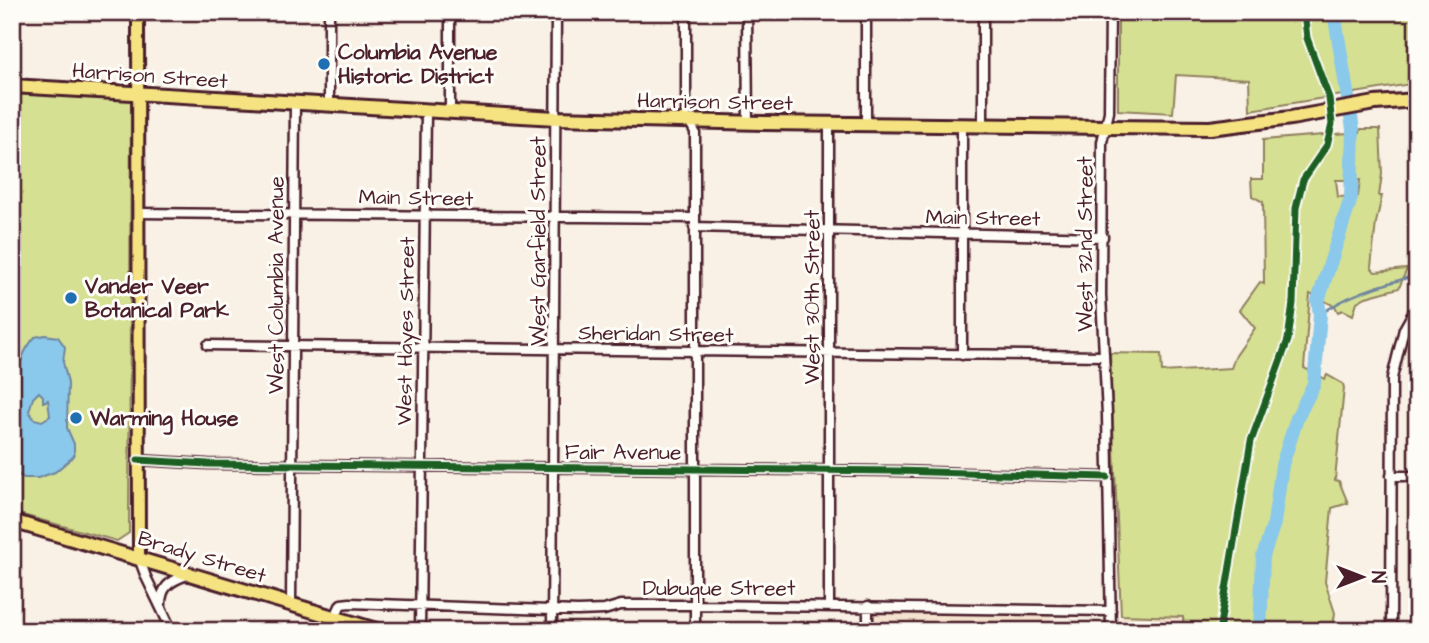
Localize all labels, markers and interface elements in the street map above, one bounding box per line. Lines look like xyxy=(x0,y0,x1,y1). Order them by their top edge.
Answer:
place label: Columbia Avenue Historic District xyxy=(338,38,498,91)
street label: Harrison Street xyxy=(71,56,229,96)
marker: Columbia Avenue Historic District xyxy=(316,56,332,72)
street label: Harrison Street xyxy=(637,86,794,118)
street label: West Garfield Street xyxy=(524,136,553,346)
street label: West 32nd Street xyxy=(1071,156,1100,332)
street label: West Columbia Avenue xyxy=(262,176,291,394)
street label: Main Street xyxy=(358,182,474,214)
street label: Main Street xyxy=(925,202,1041,234)
street label: West 30th Street xyxy=(798,209,827,384)
street label: West Hayes Street xyxy=(390,236,424,426)
place label: Vander Veer Botanical Park xyxy=(84,272,229,325)
marker: Vander Veer Botanical Park xyxy=(63,290,79,306)
street label: Sheridan Street xyxy=(578,318,734,350)
place label: Warming House xyxy=(89,404,239,435)
marker: Warming House xyxy=(68,410,84,426)
street label: Fair Avenue xyxy=(565,438,681,467)
street label: Brady Street xyxy=(134,524,270,592)
north arrow xyxy=(1328,542,1398,612)
text: N xyxy=(1364,571,1391,583)
street label: Dubuque Street xyxy=(643,574,796,603)

